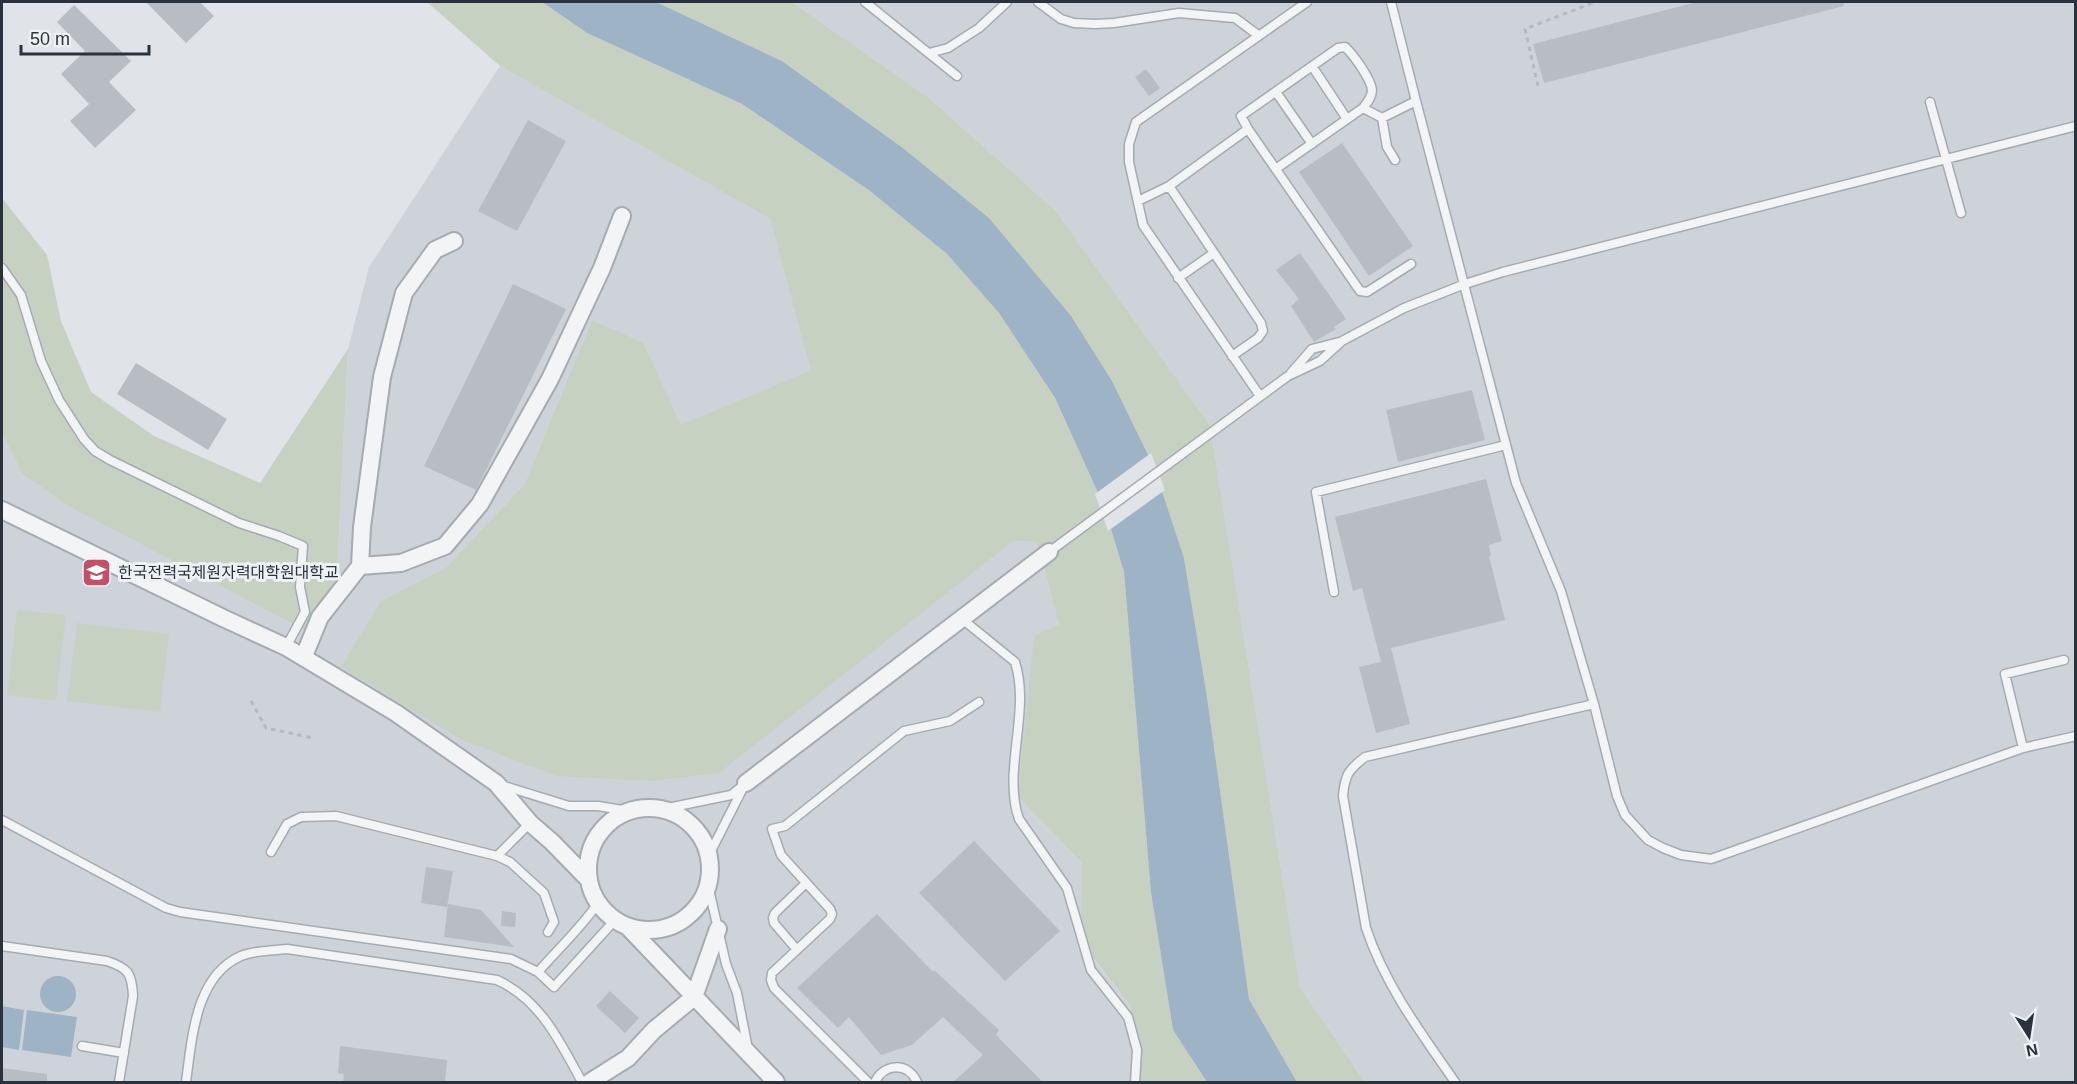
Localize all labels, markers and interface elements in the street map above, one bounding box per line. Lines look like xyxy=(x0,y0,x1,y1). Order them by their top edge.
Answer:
scale bar xyxy=(21,18,148,56)
text: 50 m xyxy=(30,29,70,49)
school or university icon: 한국전력국제원자력대학원대학교 xyxy=(81,556,113,588)
place label: 한국전력국제원자력대학원대학교 xyxy=(118,564,339,581)
north arrow xyxy=(1999,1006,2059,1066)
text: N xyxy=(2025,1041,2039,1060)

